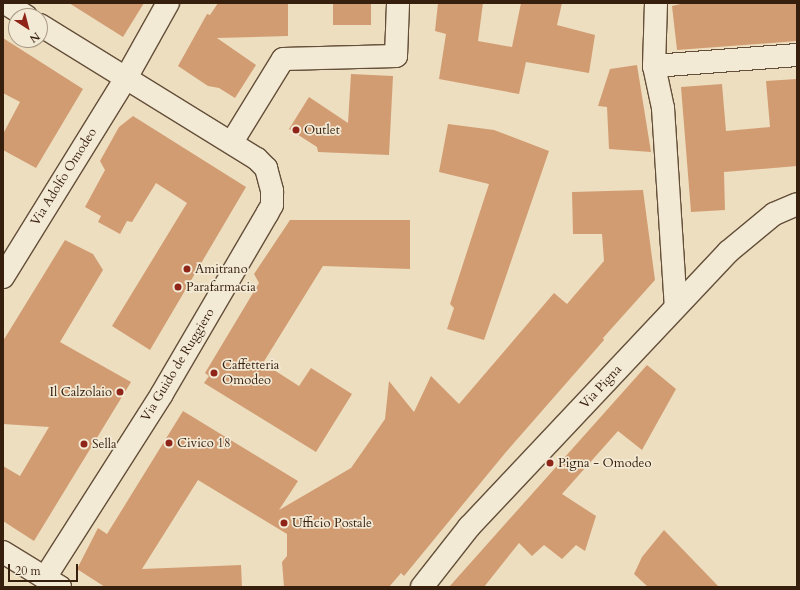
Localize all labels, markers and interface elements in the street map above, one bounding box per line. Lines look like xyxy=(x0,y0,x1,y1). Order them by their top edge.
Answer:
north arrow xyxy=(8,8,48,48)
text: N xyxy=(26,28,43,46)
place label: Outlet xyxy=(304,122,340,138)
street label: Via Adolfo Omodeo xyxy=(28,125,100,229)
marker: Outlet xyxy=(291,125,301,135)
place label: Amitrano xyxy=(195,261,248,277)
marker: Amitrano xyxy=(182,264,192,274)
place label: Parafarmacia xyxy=(186,279,256,295)
marker: Parafarmacia xyxy=(173,282,183,292)
street label: Via Guido de Ruggiero xyxy=(138,306,218,424)
place label: Caffetteria Omodeo xyxy=(222,358,279,389)
street label: Via Pigna xyxy=(577,362,625,412)
marker: Caffetteria Omodeo xyxy=(209,368,219,378)
place label: Il Calzolaio xyxy=(49,384,112,400)
marker: Il Calzolaio xyxy=(115,387,125,397)
place label: Civico 18 xyxy=(177,435,231,451)
place label: Sella xyxy=(92,436,117,452)
marker: Civico 18 xyxy=(164,438,174,448)
marker: Sella xyxy=(79,439,89,449)
place label: Pigna - Omodeo xyxy=(558,455,652,471)
marker: Pigna - Omodeo xyxy=(545,458,555,468)
place label: Ufficio Postale xyxy=(292,515,372,531)
marker: Ufficio Postale xyxy=(279,518,289,528)
scale bar xyxy=(10,556,80,582)
text: 20 m xyxy=(15,563,41,579)

